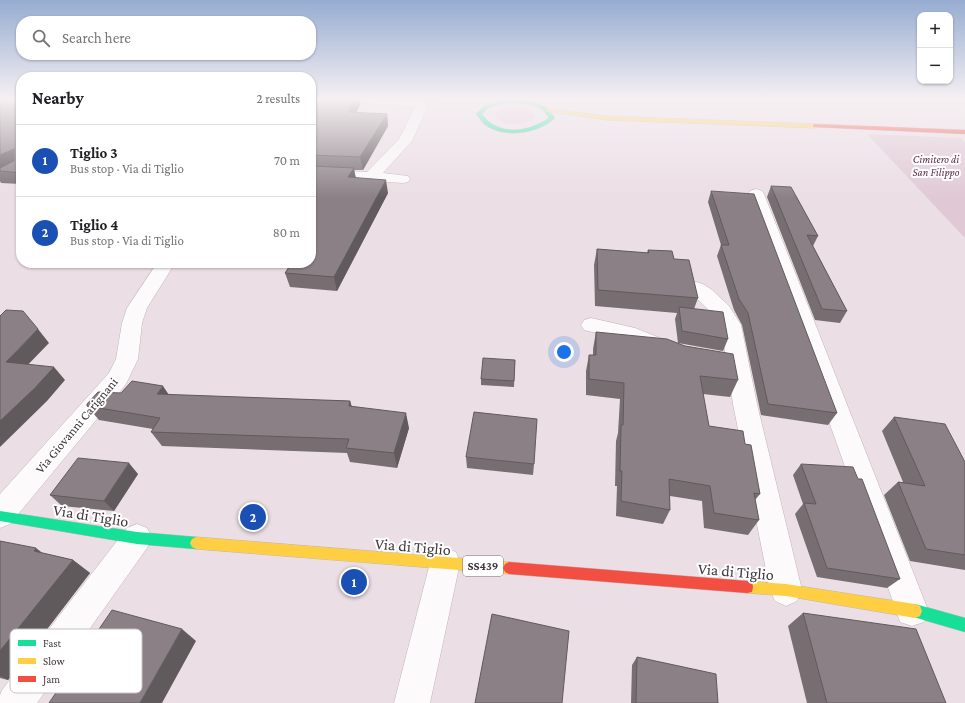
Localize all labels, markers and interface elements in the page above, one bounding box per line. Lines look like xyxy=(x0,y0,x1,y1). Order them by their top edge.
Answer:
map controls xyxy=(917,12,953,84)
button: + xyxy=(917,12,953,48)
search box xyxy=(16,16,316,60)
icon: search xyxy=(30,27,52,49)
text: Search here xyxy=(62,30,131,46)
button: − xyxy=(917,48,953,84)
text: Nearby xyxy=(32,89,84,108)
text: 2 results xyxy=(257,91,300,106)
text: Tiglio 3 xyxy=(70,145,118,161)
text: 1 xyxy=(43,153,47,168)
text: 70 m xyxy=(274,153,300,168)
park label: Cimitero di San Filippo xyxy=(912,153,960,179)
text: Bus stop · Via di Tiglio xyxy=(70,161,184,176)
text: Tiglio 4 xyxy=(70,217,118,233)
text: 2 xyxy=(42,225,48,240)
text: 80 m xyxy=(273,225,300,240)
text: Bus stop · Via di Tiglio xyxy=(70,233,184,248)
your location xyxy=(554,342,574,362)
street label: Via Giovanni Carignani xyxy=(32,374,121,476)
street label: Via di Tiglio xyxy=(52,501,130,531)
pin: 2 xyxy=(240,502,266,532)
street label: Via di Tiglio xyxy=(374,535,452,559)
road number: SS439 xyxy=(463,556,503,576)
street label: Via di Tiglio xyxy=(697,560,775,584)
pin: 1 xyxy=(341,567,367,597)
legend xyxy=(10,629,142,693)
text: Fast xyxy=(43,637,62,649)
text: Slow xyxy=(43,655,65,667)
text: Jam xyxy=(42,673,60,686)

